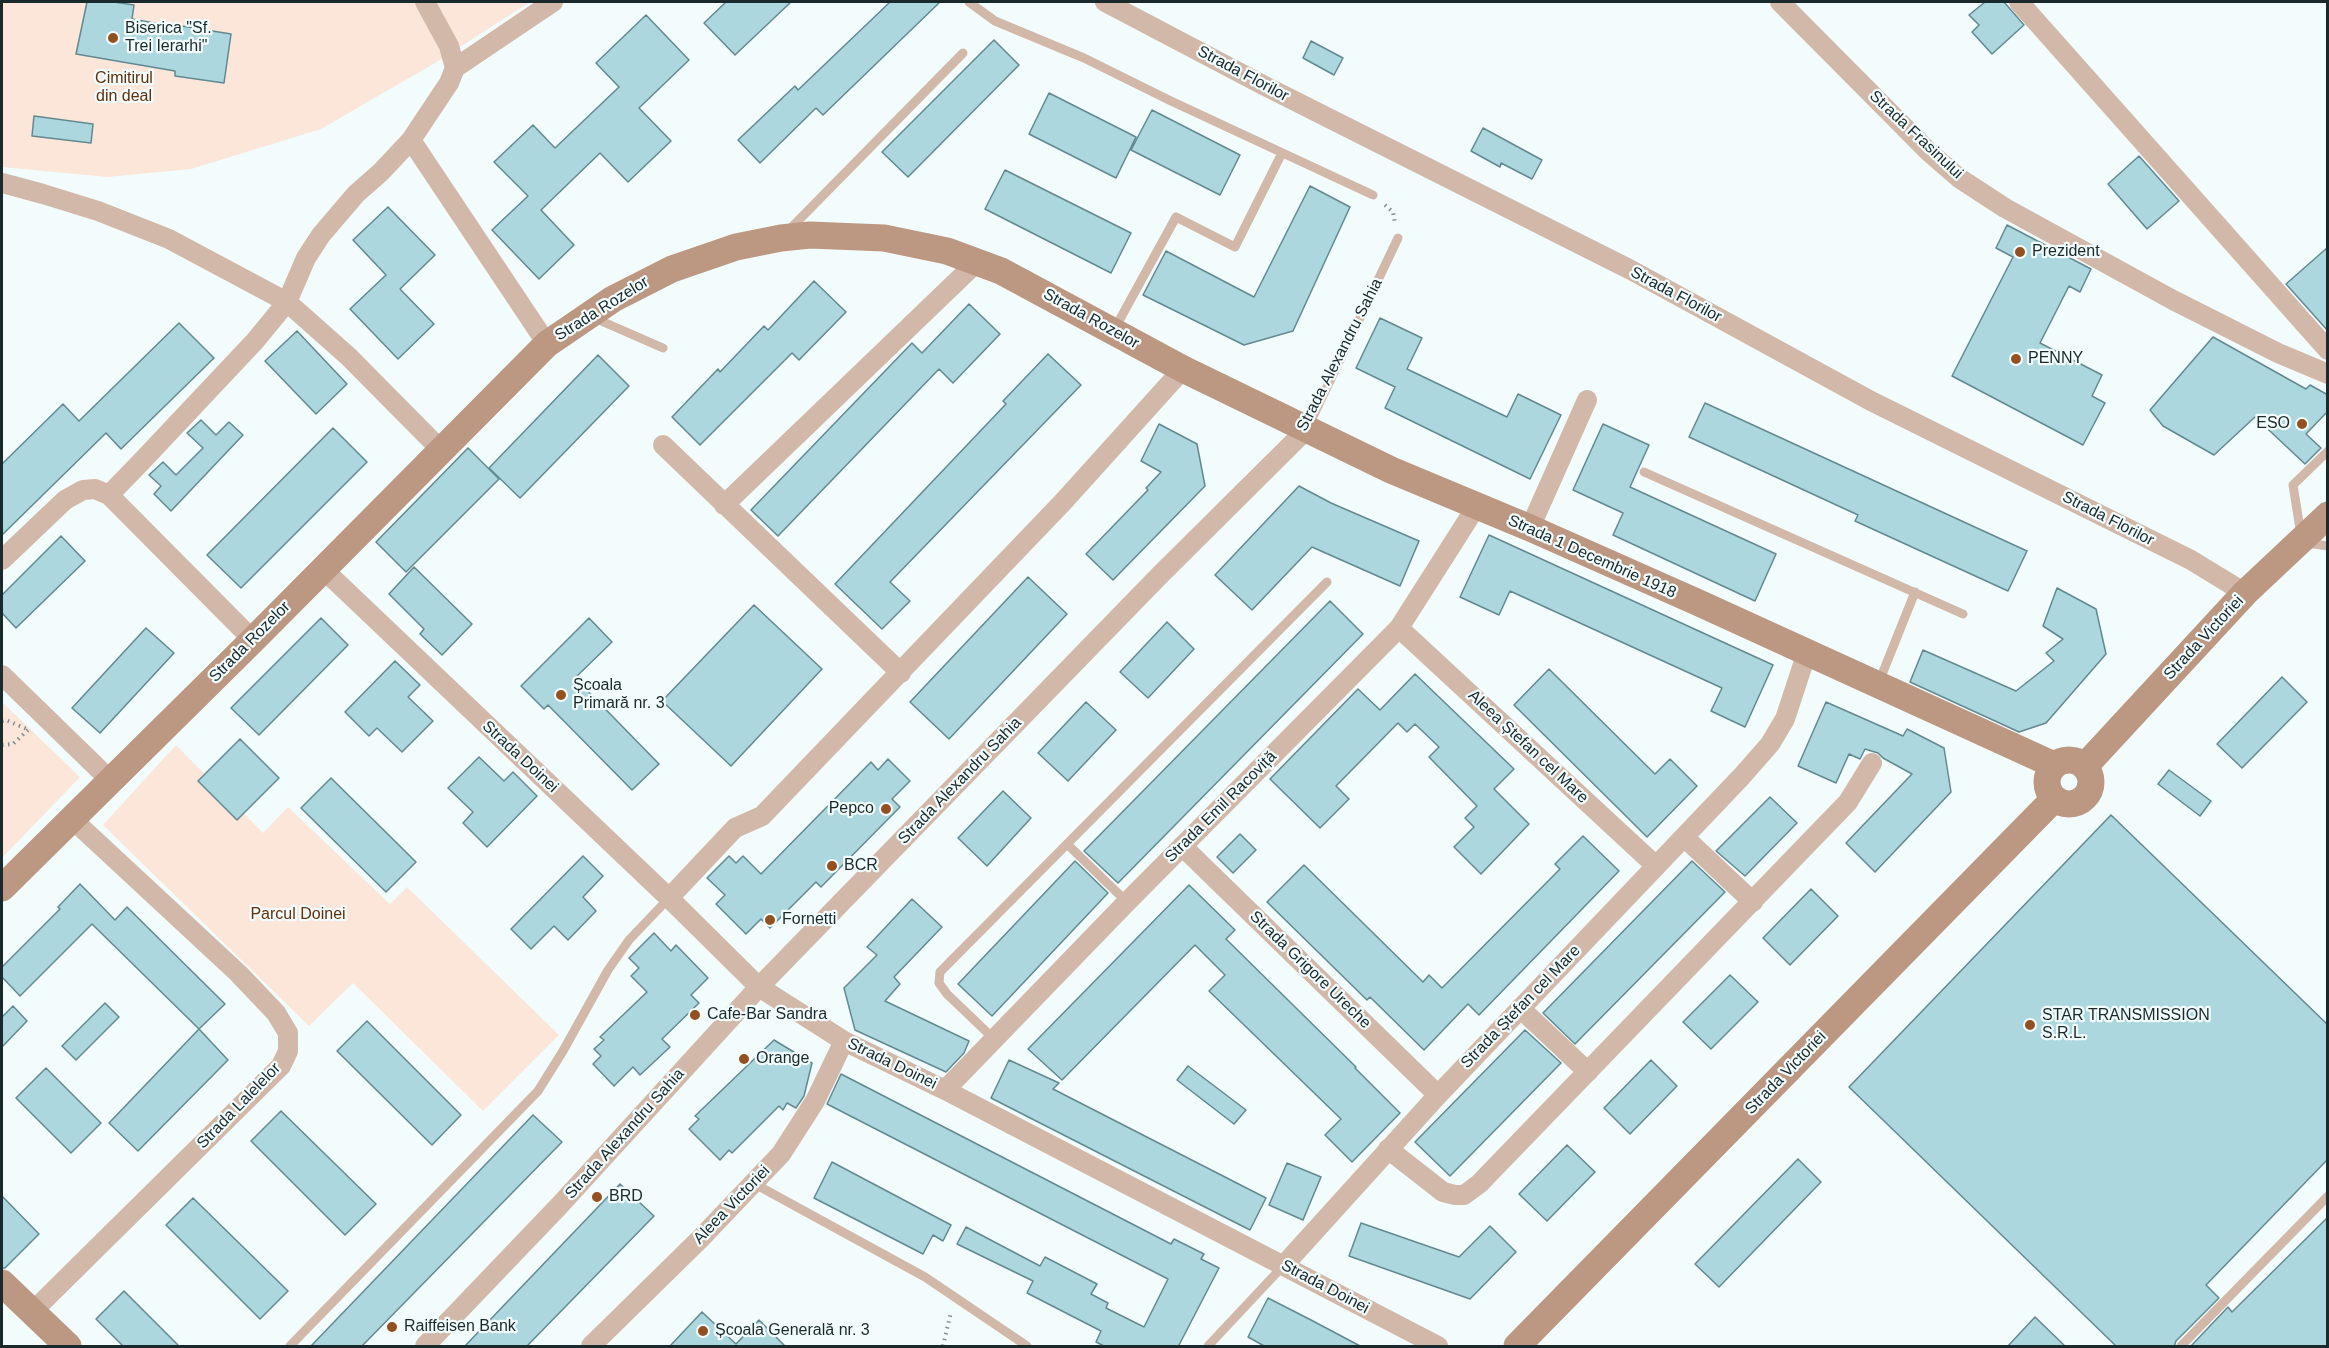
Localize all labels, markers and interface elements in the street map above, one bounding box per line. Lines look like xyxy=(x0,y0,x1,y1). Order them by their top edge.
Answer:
place label: Biserica "Sf. Trei Ierarhi" xyxy=(125,19,212,57)
marker: Biserica "Sf. Trei Ierarhi" xyxy=(106,31,120,45)
street label: Strada Florilor xyxy=(1194,42,1292,106)
park label: Cimitirul din deal xyxy=(95,69,153,107)
street label: Strada Frasinului xyxy=(1865,87,1967,183)
place label: Prezident xyxy=(2032,242,2100,262)
marker: Prezident xyxy=(2013,245,2027,259)
street label: Strada Florilor xyxy=(1627,263,1725,327)
street label: Strada Rozelor xyxy=(552,273,652,345)
street label: Strada Alexandru Sahia xyxy=(1293,275,1387,435)
street label: Strada Rozelor xyxy=(1040,285,1142,353)
place label: PENNY xyxy=(2028,349,2083,369)
marker: PENNY xyxy=(2009,352,2023,366)
place label: ESO xyxy=(2256,414,2290,434)
marker: ESO xyxy=(2295,417,2309,431)
street label: Strada Florilor xyxy=(2059,488,2157,550)
street label: Strada 1 Decembrie 1918 xyxy=(1505,511,1679,603)
street label: Strada Victoriei xyxy=(2160,592,2248,684)
street label: Strada Rozelor xyxy=(205,597,295,687)
place label: Școala Primară nr. 3 xyxy=(573,676,665,714)
street label: Aleea Ștefan cel Mare xyxy=(1464,686,1592,808)
marker: Școala Primară nr. 3 xyxy=(554,688,568,702)
street label: Strada Alexandru Sahia xyxy=(894,714,1026,848)
street label: Strada Doinei xyxy=(478,717,562,797)
street label: Strada Emil Racoviță xyxy=(1161,747,1281,867)
place label: Pepco xyxy=(829,799,874,819)
marker: Pepco xyxy=(879,802,893,816)
place label: BCR xyxy=(844,856,878,876)
marker: BCR xyxy=(825,859,839,873)
park label: Parcul Doinei xyxy=(250,905,346,925)
street label: Strada Grigore Ureche xyxy=(1245,907,1375,1033)
place label: Fornetti xyxy=(782,910,836,930)
marker: Fornetti xyxy=(763,913,777,927)
street label: Strada Ștefan cel Mare xyxy=(1457,941,1585,1073)
place label: Cafe-Bar Sandra xyxy=(707,1005,827,1025)
place label: STAR TRANSMISSION S.R.L. xyxy=(2042,1006,2210,1044)
marker: Cafe-Bar Sandra xyxy=(688,1008,702,1022)
marker: STAR TRANSMISSION S.R.L. xyxy=(2023,1018,2037,1032)
street label: Strada Victoriei xyxy=(1742,1027,1830,1119)
street label: Strada Doinei xyxy=(844,1034,940,1094)
place label: Orange xyxy=(756,1049,809,1069)
marker: Orange xyxy=(737,1052,751,1066)
street label: Strada Lalelelor xyxy=(193,1059,285,1153)
street label: Strada Alexandru Sahia xyxy=(561,1065,689,1203)
street label: Aleea Victoriei xyxy=(690,1162,774,1248)
place label: BRD xyxy=(609,1187,643,1207)
marker: BRD xyxy=(590,1190,604,1204)
street label: Strada Doinei xyxy=(1278,1256,1372,1318)
place label: Raiffeisen Bank xyxy=(404,1317,516,1337)
marker: Raiffeisen Bank xyxy=(385,1320,399,1334)
place label: Școala Generală nr. 3 xyxy=(715,1321,870,1341)
marker: Școala Generală nr. 3 xyxy=(696,1324,710,1338)

